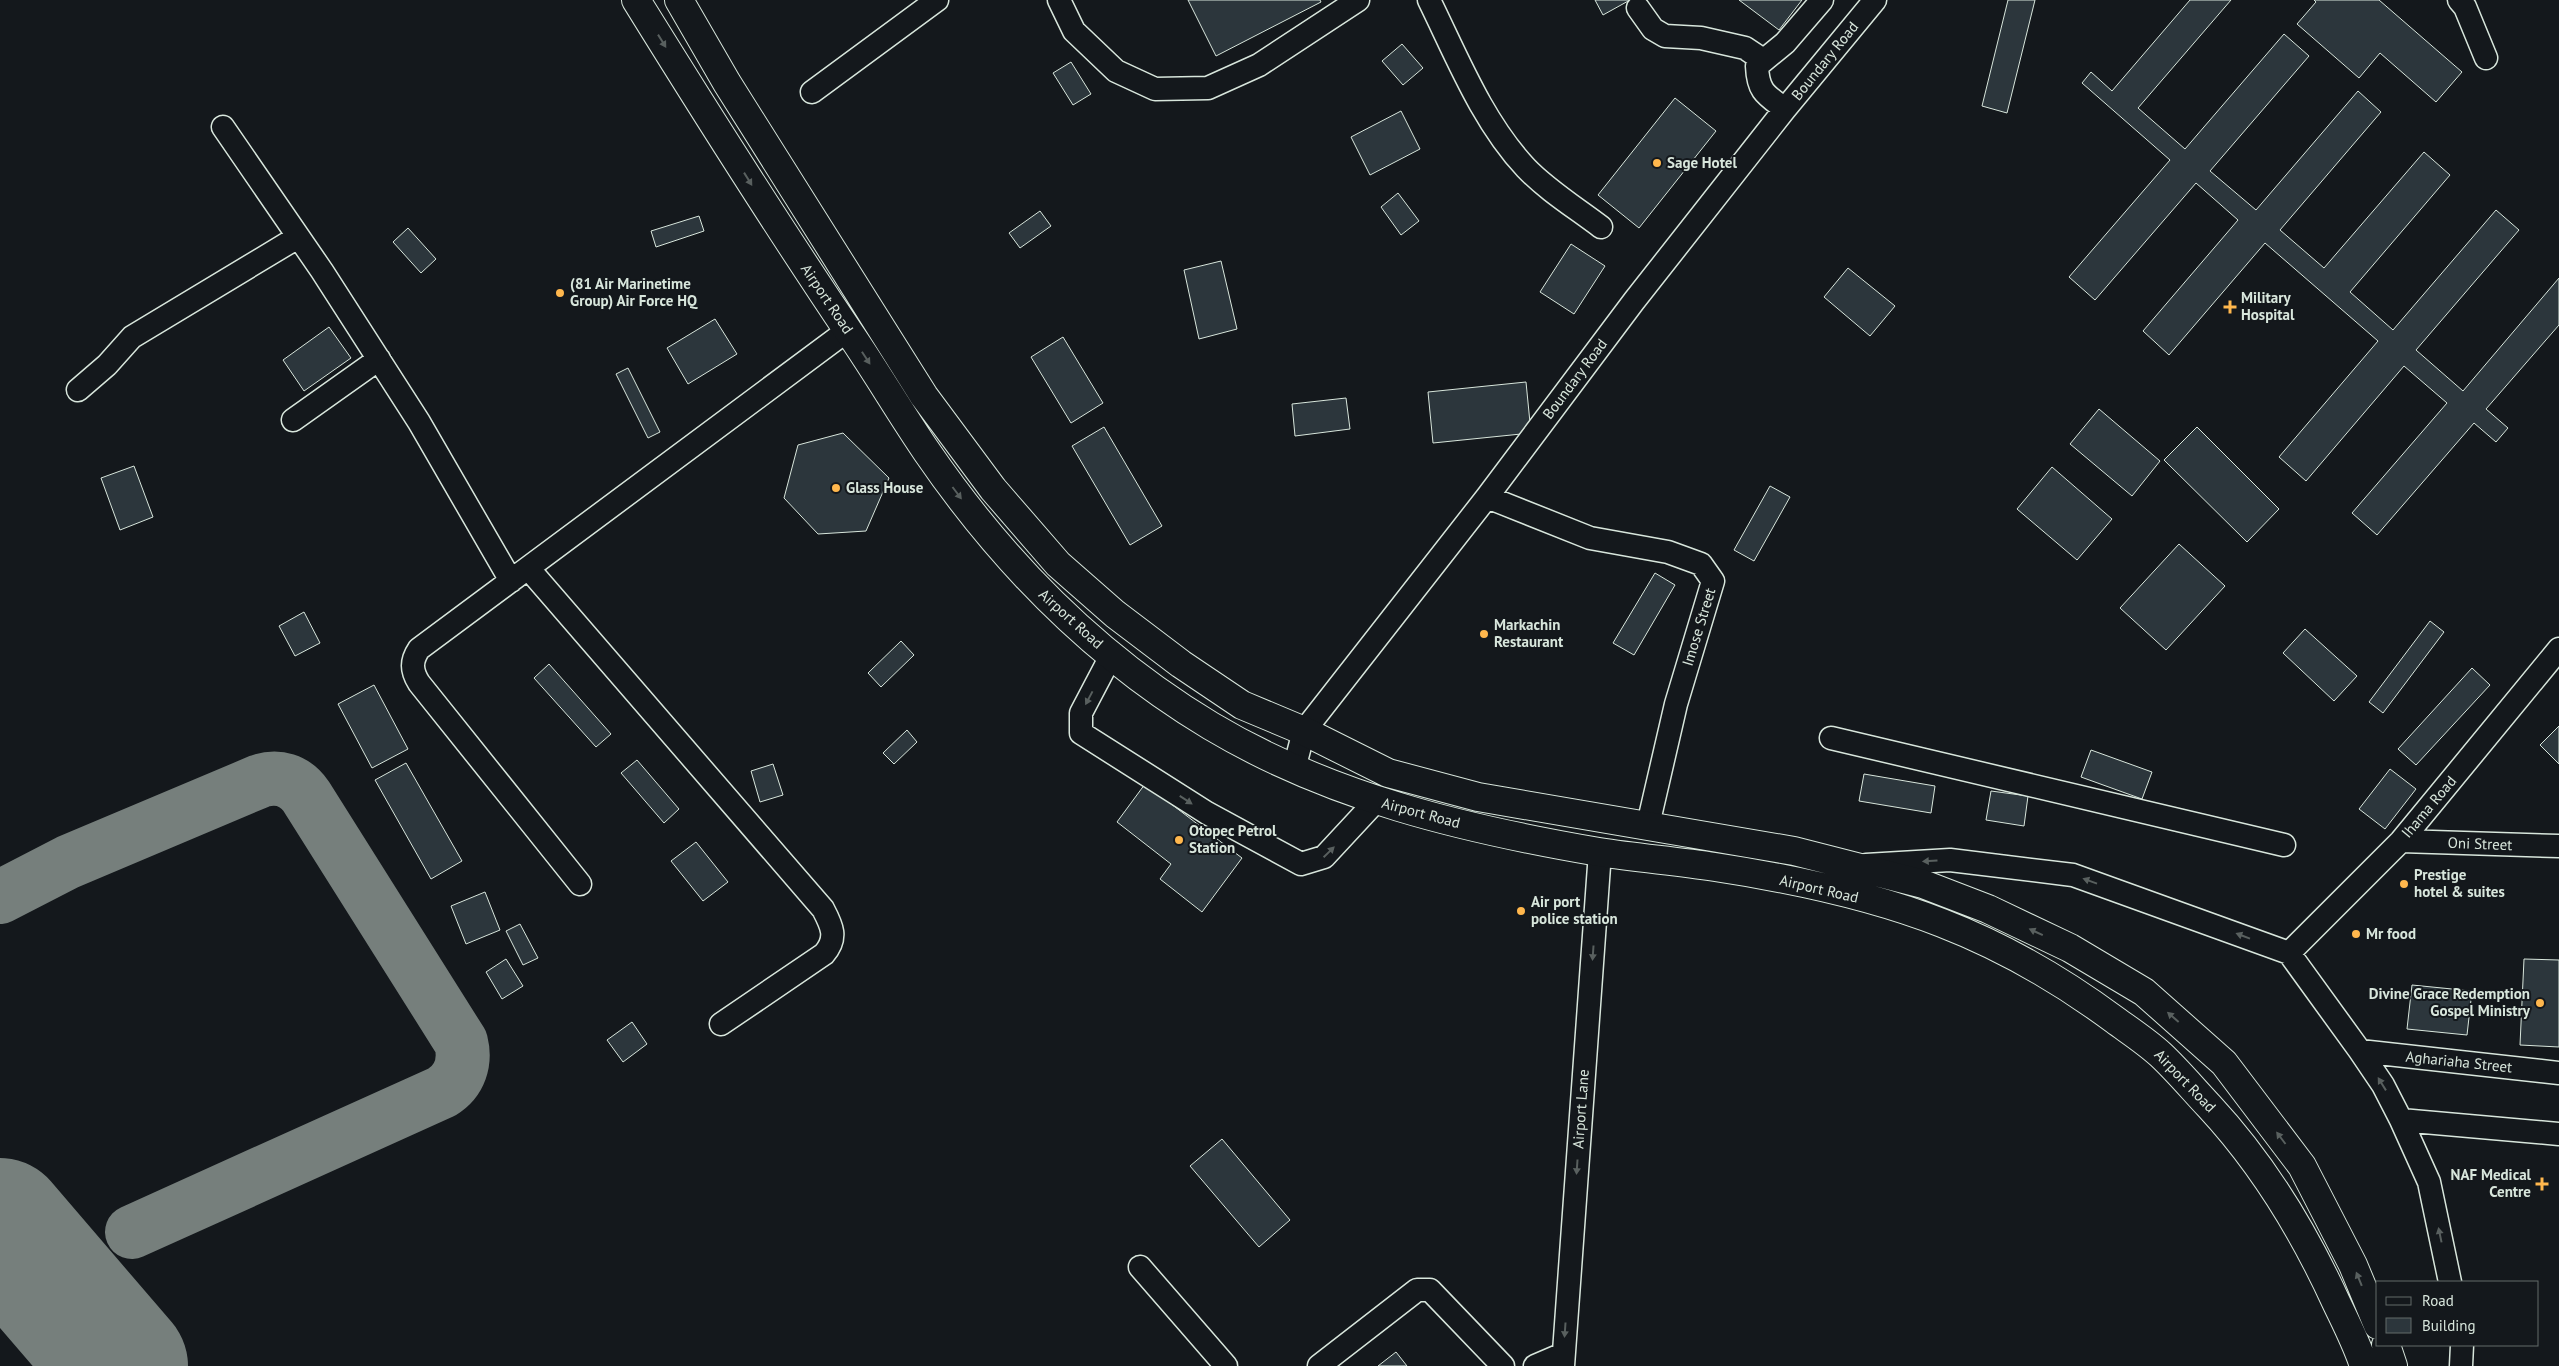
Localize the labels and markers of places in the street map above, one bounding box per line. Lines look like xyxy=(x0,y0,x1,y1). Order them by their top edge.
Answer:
place label: Sage Hotel xyxy=(1667,153,1737,172)
marker: Sage Hotel xyxy=(1651,157,1663,169)
place label: (81 Air Marinetime Group) Air Force HQ xyxy=(570,274,698,310)
marker: (81 Air Marinetime Group) Air Force HQ xyxy=(554,287,566,299)
place label: Military Hospital xyxy=(2241,288,2295,324)
marker: Military Hospital xyxy=(2223,300,2237,314)
place label: Glass House xyxy=(846,478,924,497)
marker: Glass House xyxy=(830,482,842,494)
place label: Markachin Restaurant xyxy=(1494,615,1564,651)
marker: Markachin Restaurant xyxy=(1478,628,1490,640)
place label: Otopec Petrol Station xyxy=(1189,821,1277,857)
marker: Otopec Petrol Station xyxy=(1173,834,1185,846)
place label: Prestige hotel & suites xyxy=(2414,865,2505,901)
marker: Prestige hotel & suites xyxy=(2398,878,2410,890)
place label: Air port police station xyxy=(1531,892,1618,928)
marker: Air port police station xyxy=(1515,905,1527,917)
place label: Mr food xyxy=(2366,924,2416,943)
marker: Mr food xyxy=(2350,928,2362,940)
place label: Divine Grace Redemption Gospel Ministry xyxy=(2369,984,2531,1020)
marker: Divine Grace Redemption Gospel Ministry xyxy=(2534,997,2546,1009)
place label: NAF Medical Centre xyxy=(2451,1165,2532,1201)
marker: NAF Medical Centre xyxy=(2535,1177,2549,1191)

